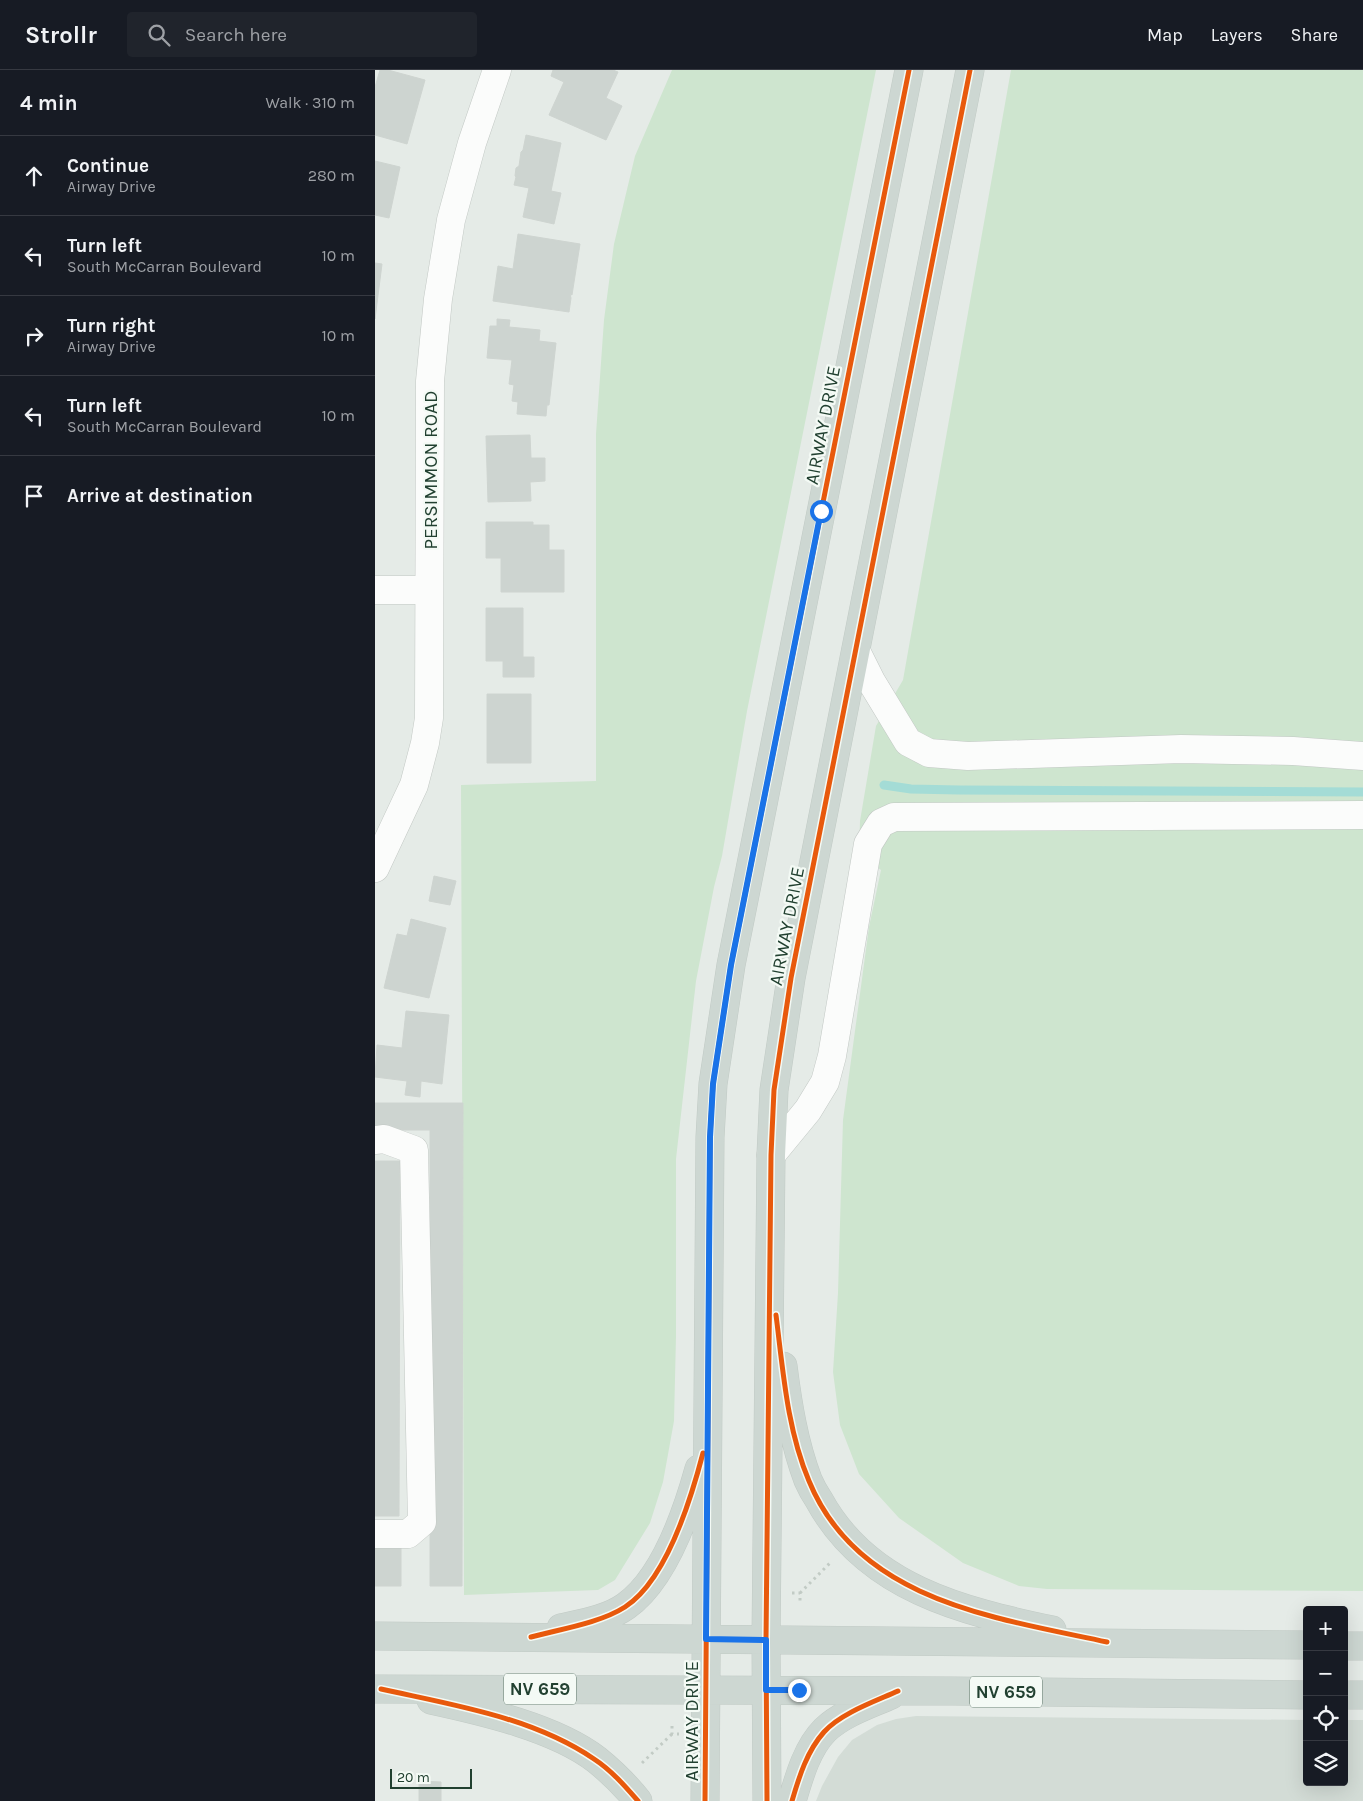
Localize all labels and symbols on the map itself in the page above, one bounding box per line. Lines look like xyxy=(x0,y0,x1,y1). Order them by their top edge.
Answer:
street label: AIRWAY DRIVE xyxy=(801,364,845,486)
street label: PERSIMMON ROAD xyxy=(420,391,442,549)
route start xyxy=(810,500,833,523)
street label: AIRWAY DRIVE xyxy=(765,865,809,987)
street label: AIRWAY DRIVE xyxy=(681,1661,703,1781)
road number: NV 659 xyxy=(504,1674,576,1705)
road number: NV 659 xyxy=(970,1676,1042,1708)
route end xyxy=(788,1679,811,1702)
scale bar xyxy=(390,1766,473,1789)

